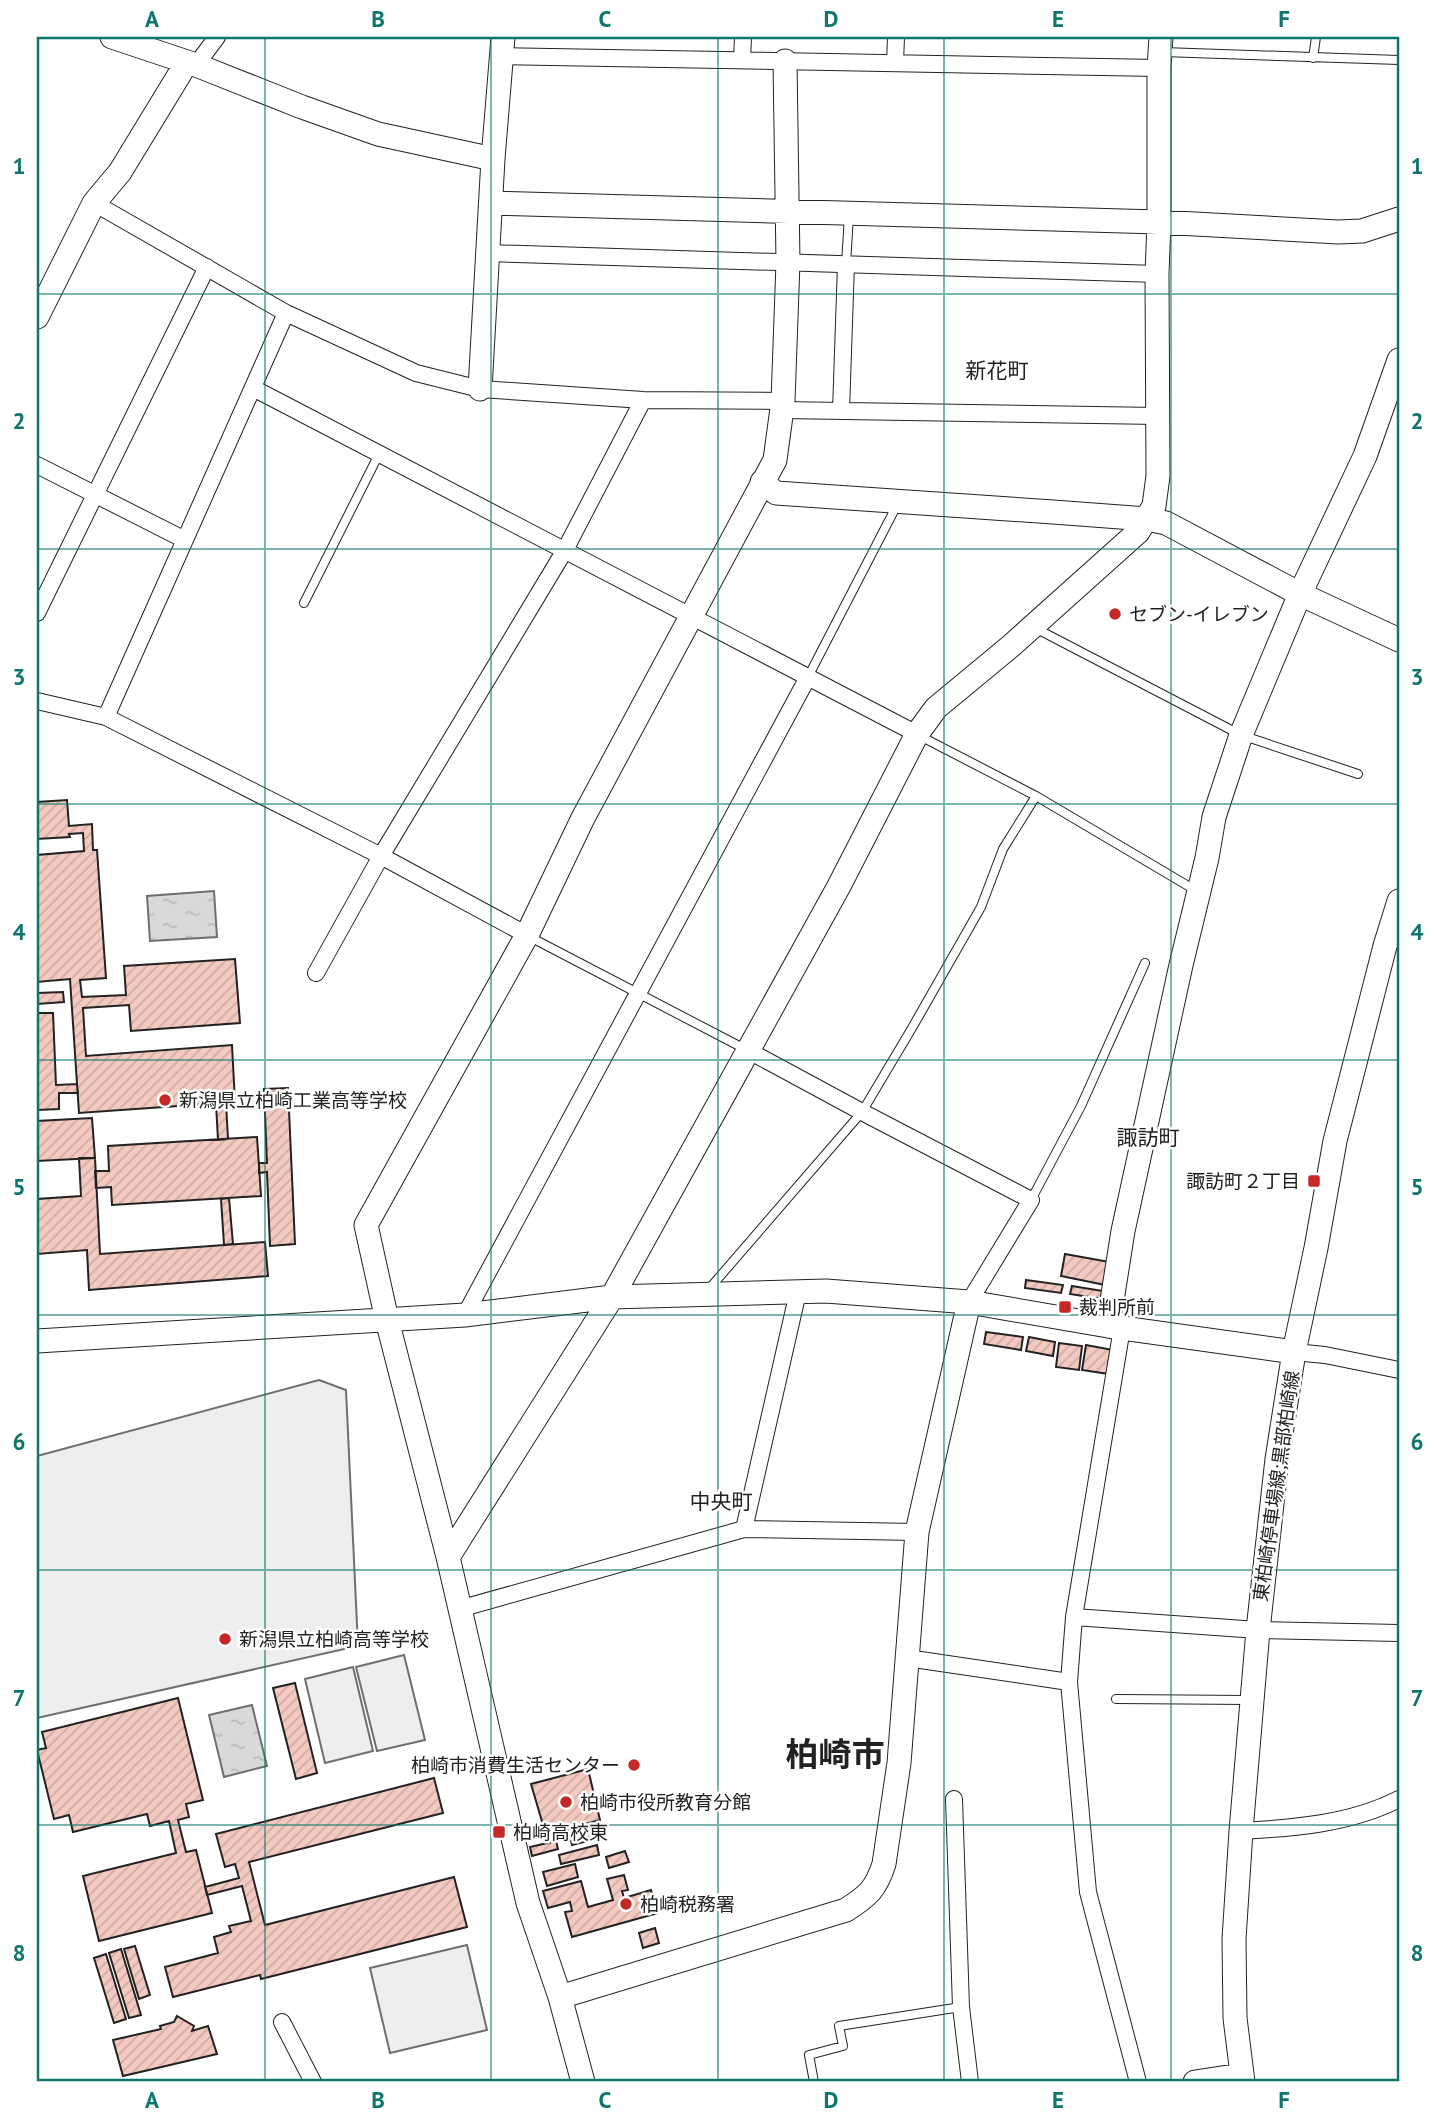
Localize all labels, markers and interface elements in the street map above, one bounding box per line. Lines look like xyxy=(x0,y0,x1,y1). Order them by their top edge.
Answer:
text: A xyxy=(145,4,159,33)
text: B xyxy=(371,4,385,33)
text: C xyxy=(599,4,612,33)
text: D xyxy=(824,4,838,33)
text: E xyxy=(1052,4,1064,33)
text: F xyxy=(1278,4,1290,33)
text: 1 xyxy=(12,151,26,180)
text: 1 xyxy=(1410,151,1424,180)
district label: 新花町 xyxy=(966,357,1029,384)
text: 2 xyxy=(12,406,26,435)
text: 2 xyxy=(1410,406,1424,435)
place label: セブン-イレブン xyxy=(1129,602,1269,626)
marker: セブン-イレブン xyxy=(1107,606,1123,622)
text: 3 xyxy=(12,662,26,691)
text: 3 xyxy=(1410,662,1424,691)
text: 4 xyxy=(12,917,26,946)
text: 4 xyxy=(1410,917,1424,946)
place label: 新潟県立柏崎工業高等学校 xyxy=(179,1088,407,1112)
marker: 新潟県立柏崎工業高等学校 xyxy=(157,1092,173,1108)
district label: 諏訪町 xyxy=(1117,1124,1180,1151)
place label: 諏訪町２丁目 xyxy=(1186,1169,1300,1193)
text: 5 xyxy=(12,1172,26,1201)
text: 5 xyxy=(1410,1172,1424,1201)
marker: 諏訪町２丁目 xyxy=(1306,1173,1322,1189)
place label: 裁判所前 xyxy=(1079,1295,1155,1319)
marker: 裁判所前 xyxy=(1057,1299,1073,1315)
street label: 東柏崎停車場線;黒部柏崎線 xyxy=(1248,1369,1304,1603)
text: 6 xyxy=(12,1427,26,1456)
text: 6 xyxy=(1410,1427,1424,1456)
district label: 中央町 xyxy=(690,1488,753,1515)
place label: 新潟県立柏崎高等学校 xyxy=(239,1627,429,1651)
marker: 新潟県立柏崎高等学校 xyxy=(217,1631,233,1647)
text: 7 xyxy=(12,1683,26,1712)
text: 7 xyxy=(1410,1683,1424,1712)
district label: 柏崎市 xyxy=(786,1732,885,1775)
place label: 柏崎市消費生活センター xyxy=(411,1753,620,1777)
marker: 柏崎市消費生活センター xyxy=(626,1757,642,1773)
place label: 柏崎市役所教育分館 xyxy=(580,1790,751,1814)
marker: 柏崎市役所教育分館 xyxy=(558,1794,574,1810)
place label: 柏崎高校東 xyxy=(513,1820,608,1844)
marker: 柏崎高校東 xyxy=(491,1824,507,1840)
place label: 柏崎税務署 xyxy=(640,1892,735,1916)
marker: 柏崎税務署 xyxy=(618,1896,634,1912)
text: 8 xyxy=(12,1938,26,1967)
text: 8 xyxy=(1410,1938,1424,1967)
text: A xyxy=(145,2085,159,2114)
text: B xyxy=(371,2085,385,2114)
text: C xyxy=(599,2085,612,2114)
text: D xyxy=(824,2085,838,2114)
text: E xyxy=(1052,2085,1064,2114)
text: F xyxy=(1278,2085,1290,2114)

